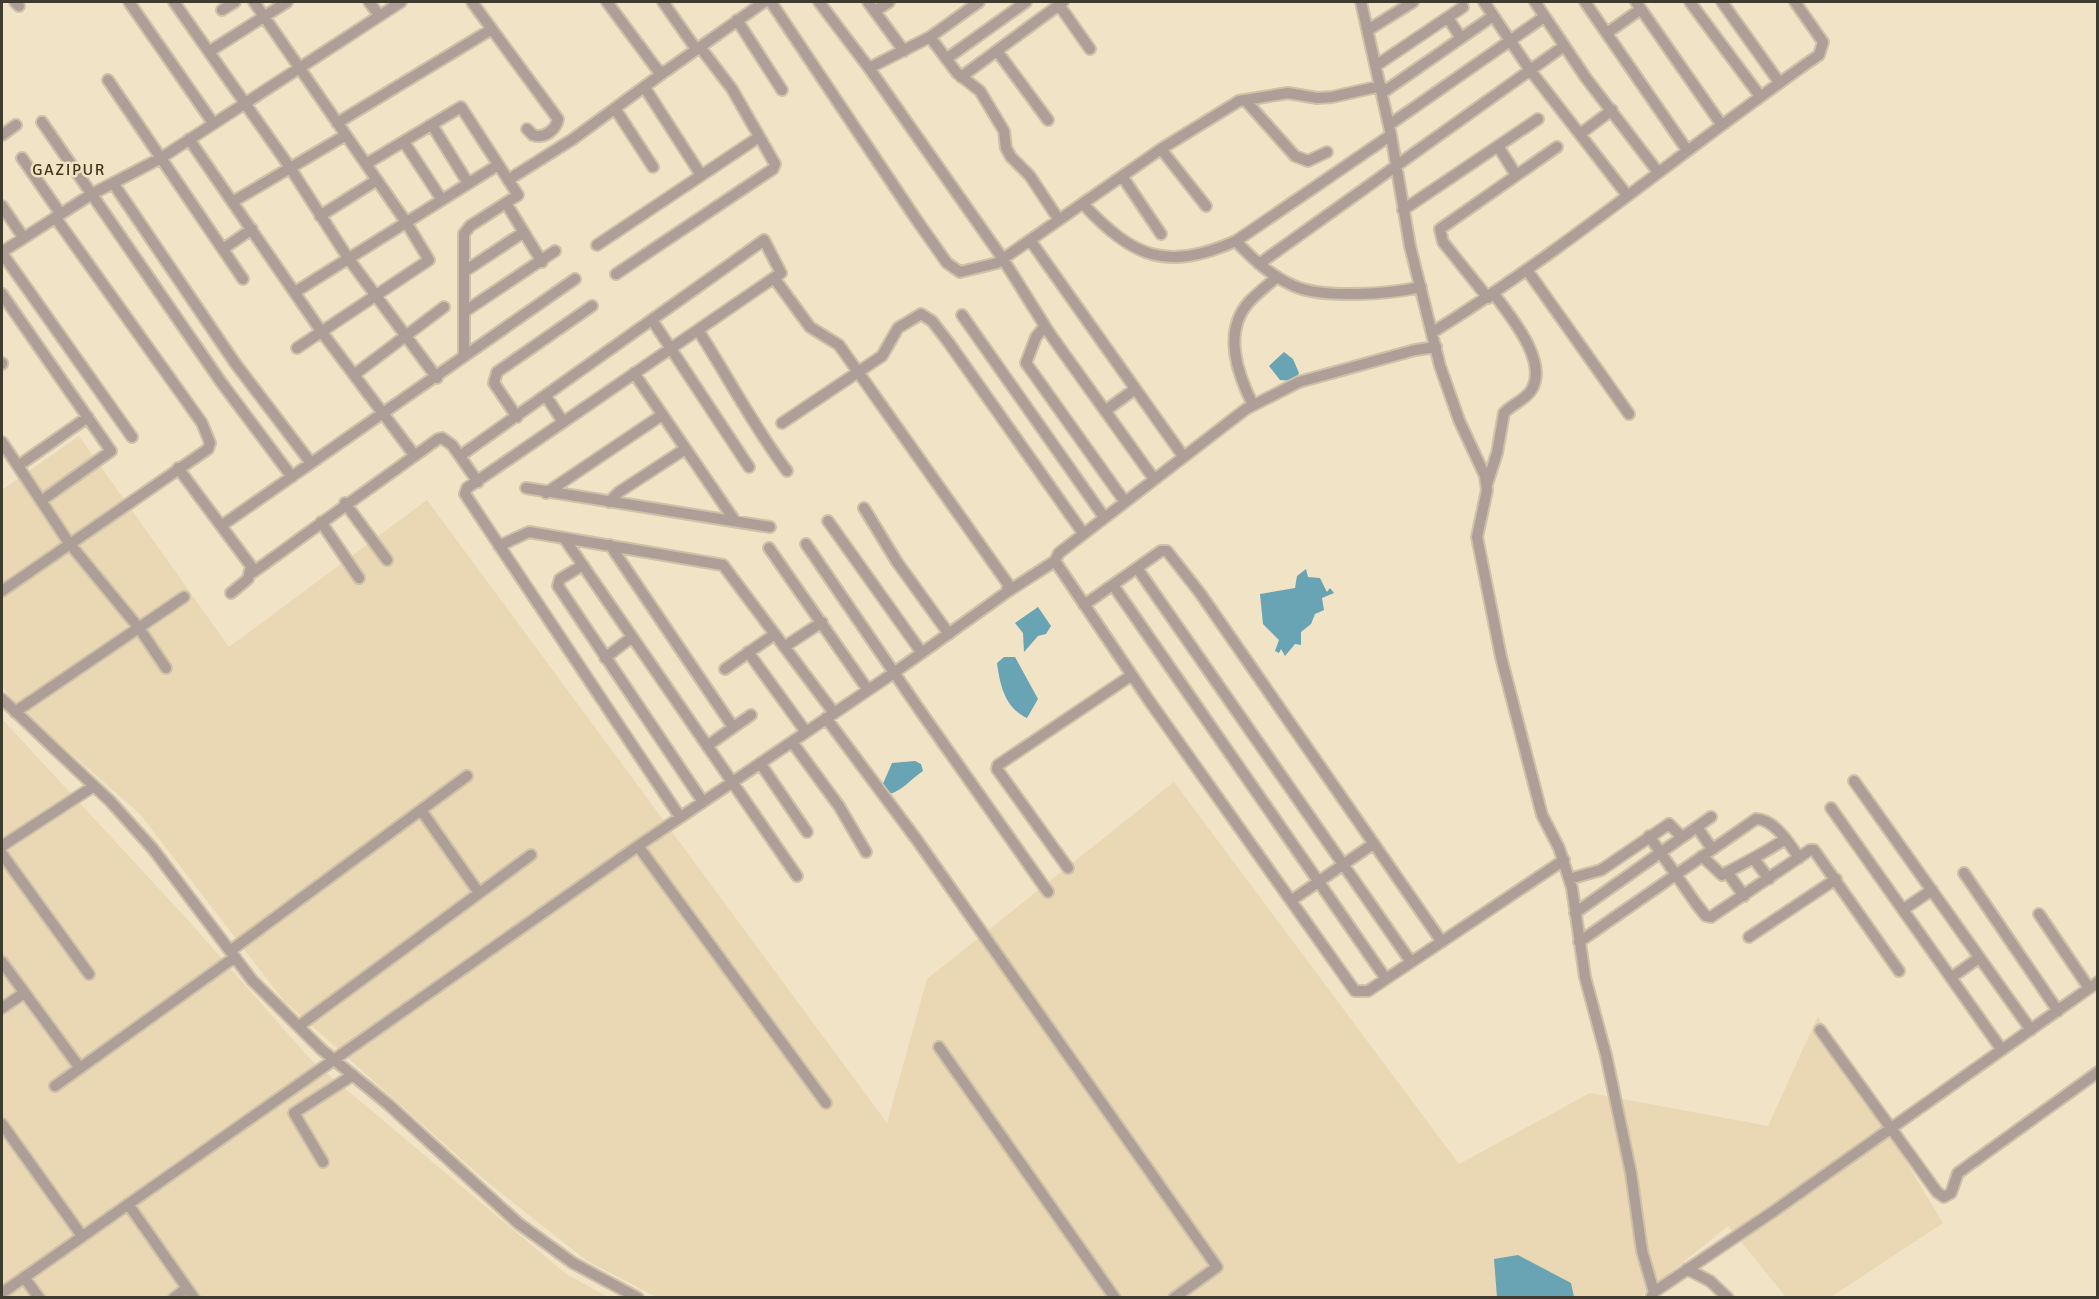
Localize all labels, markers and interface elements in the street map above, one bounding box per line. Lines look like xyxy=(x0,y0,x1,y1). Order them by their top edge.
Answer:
district label: GAZIPUR xyxy=(32,160,106,180)

